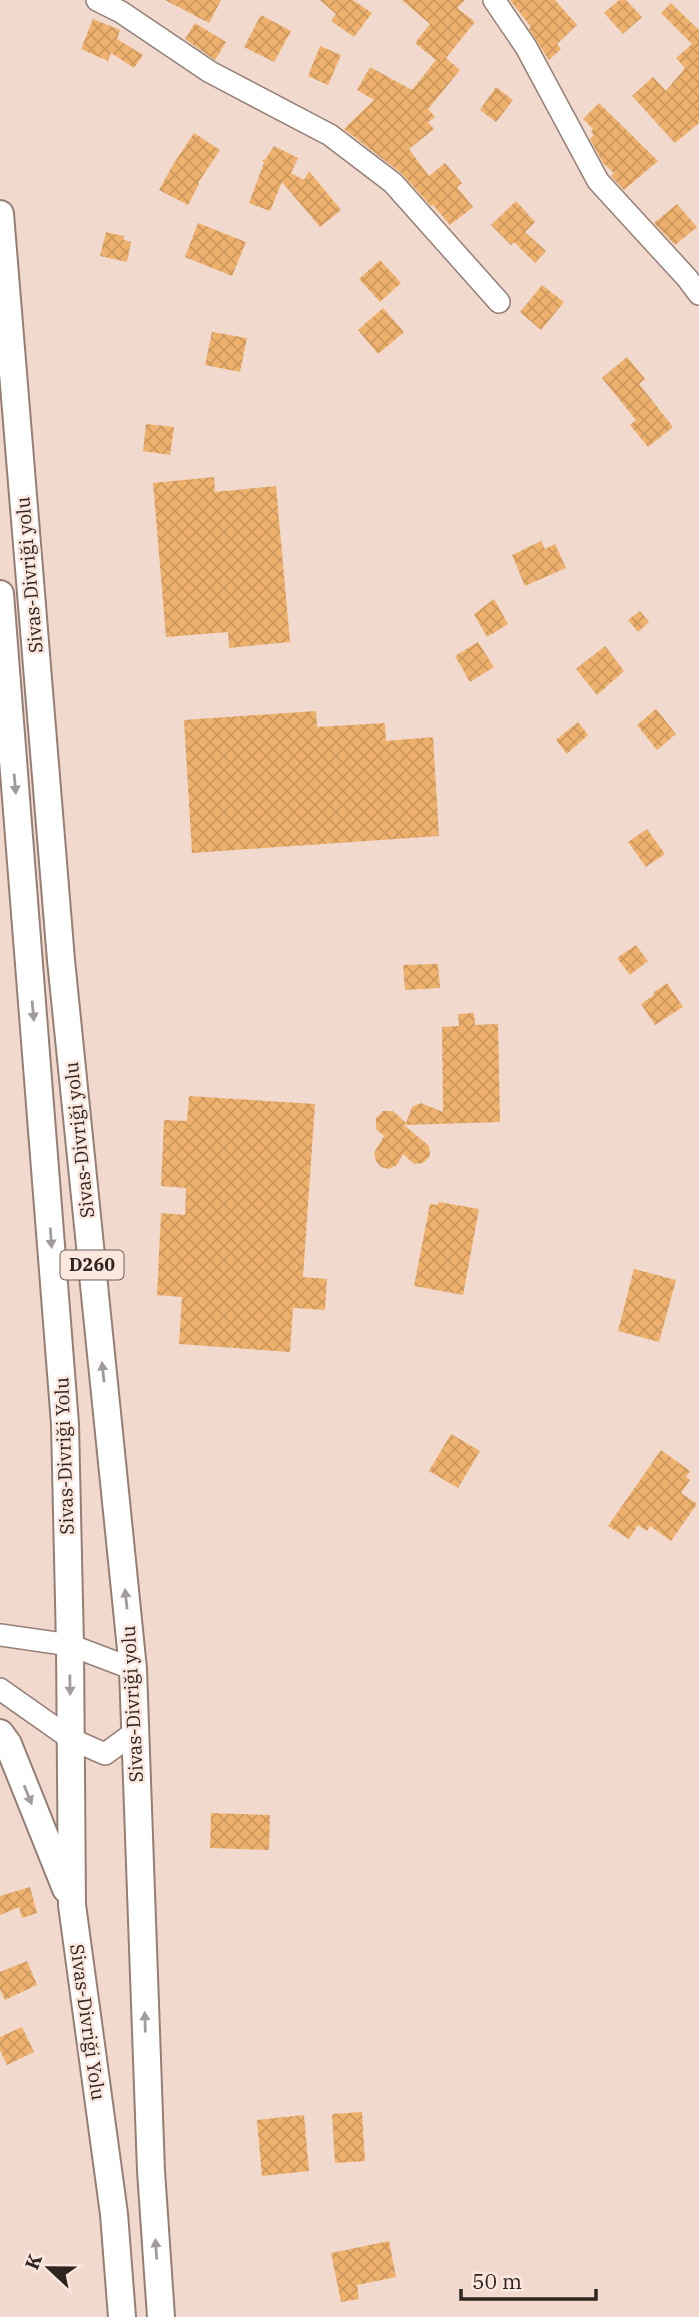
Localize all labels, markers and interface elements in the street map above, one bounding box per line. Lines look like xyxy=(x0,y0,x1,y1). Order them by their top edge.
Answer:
street label: Sivas-Divriği yolu xyxy=(10,496,48,654)
one-way arrow xyxy=(10,773,21,795)
one-way arrow xyxy=(28,1000,39,1022)
street label: Sivas-Divriği yolu xyxy=(59,1061,99,1219)
one-way arrow xyxy=(46,1227,57,1249)
road number: D260 xyxy=(60,1250,124,1280)
one-way arrow xyxy=(97,1361,108,1383)
street label: Sivas-Divriği Yolu xyxy=(49,1377,79,1535)
one-way arrow xyxy=(120,1588,131,1610)
street label: Sivas-Divriği yolu xyxy=(116,1625,148,1783)
one-way arrow xyxy=(64,1674,76,1696)
one-way arrow xyxy=(23,1784,34,1805)
street label: Sivas-Divriği Yolu xyxy=(65,1942,111,2102)
one-way arrow xyxy=(140,2010,151,2032)
north arrow xyxy=(14,2233,84,2303)
one-way arrow xyxy=(150,2238,161,2260)
text: K xyxy=(19,2250,47,2273)
scale bar xyxy=(461,2258,596,2302)
text: 50 m xyxy=(472,2267,522,2295)

